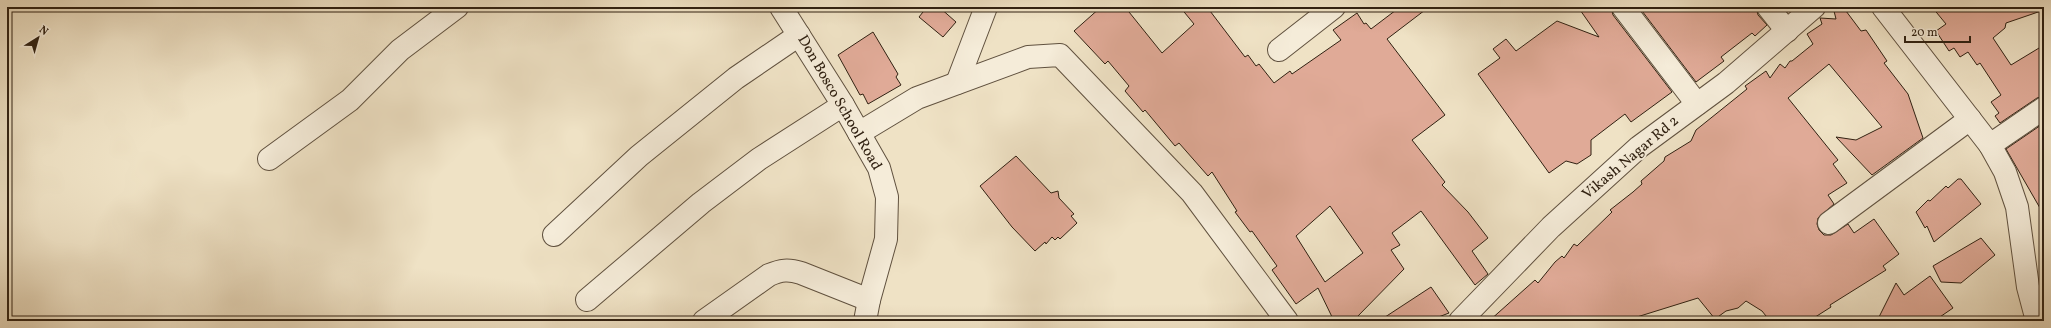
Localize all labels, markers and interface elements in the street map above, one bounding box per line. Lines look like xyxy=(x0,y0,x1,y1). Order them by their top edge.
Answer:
north arrow xyxy=(18,18,58,58)
scale bar xyxy=(1905,18,1970,44)
text: N xyxy=(35,23,51,40)
text: 20 m xyxy=(1911,25,1938,41)
street label: Don Bosco School Road xyxy=(792,31,886,175)
street label: Vikash Nagar Rd 2 xyxy=(1578,111,1684,205)

